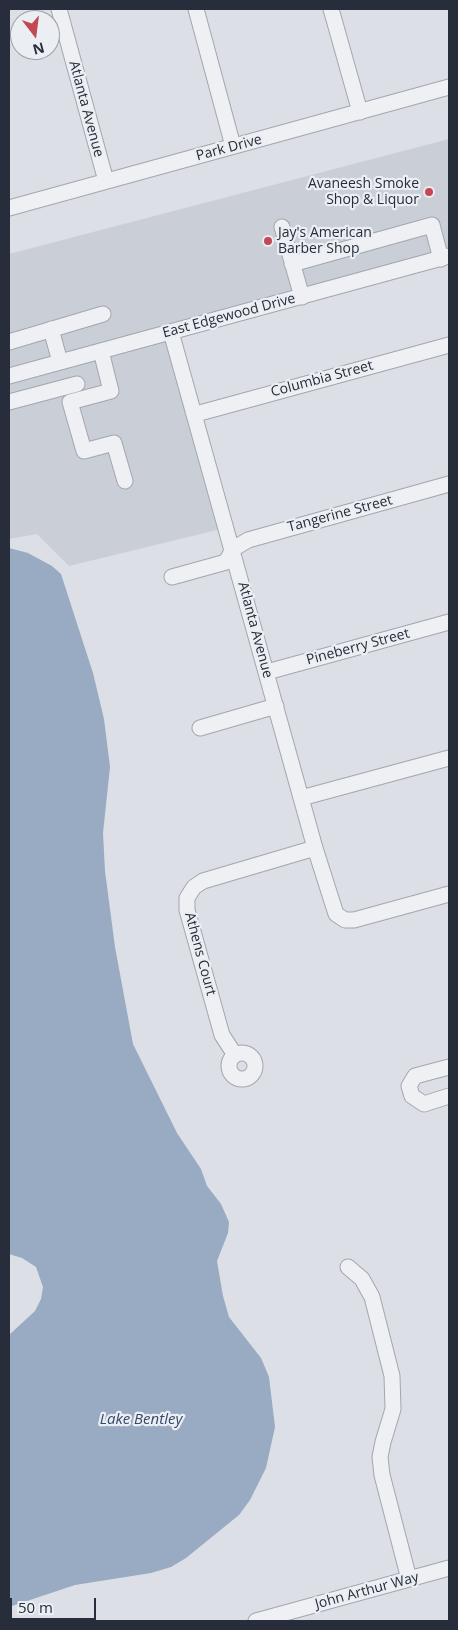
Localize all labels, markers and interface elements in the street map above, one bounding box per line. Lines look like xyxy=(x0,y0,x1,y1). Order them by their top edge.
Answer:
north arrow xyxy=(10,10,60,60)
text: N xyxy=(31,38,47,60)
street label: Atlanta Avenue xyxy=(65,59,107,159)
street label: Park Drive xyxy=(194,131,264,165)
place label: Avaneesh Smoke Shop & Liquor xyxy=(308,176,419,208)
marker: Avaneesh Smoke Shop & Liquor xyxy=(423,186,435,198)
place label: Jay's American Barber Shop xyxy=(278,225,372,258)
marker: Jay's American Barber Shop xyxy=(262,235,274,247)
street label: East Edgewood Drive xyxy=(161,290,297,342)
street label: Columbia Street xyxy=(269,357,375,401)
street label: Tangerine Street xyxy=(286,492,394,536)
street label: Atlanta Avenue xyxy=(234,580,276,680)
street label: Pineberry Street xyxy=(305,625,411,669)
street label: Athens Court xyxy=(181,910,219,998)
water label: Lake Bentley xyxy=(100,1411,182,1429)
street label: John Arthur Way xyxy=(313,1569,421,1613)
scale bar xyxy=(12,1588,99,1620)
text: 50 m xyxy=(18,1597,53,1617)

